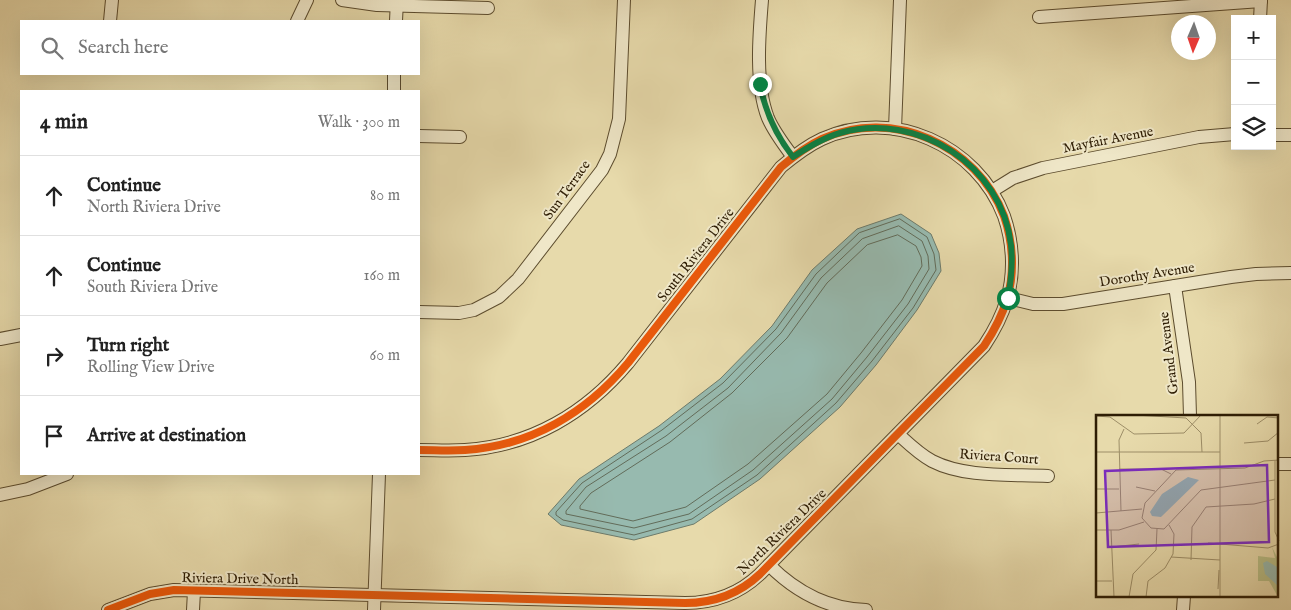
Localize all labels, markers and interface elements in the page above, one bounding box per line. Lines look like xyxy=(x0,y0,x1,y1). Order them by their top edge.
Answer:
north arrow xyxy=(1171,15,1216,60)
map controls xyxy=(1231,15,1276,150)
button: + xyxy=(1231,15,1276,60)
search box xyxy=(20,20,420,75)
icon: search xyxy=(38,34,66,62)
text: Search here xyxy=(78,36,169,60)
button: − xyxy=(1231,60,1276,105)
route end xyxy=(749,73,772,96)
button: layers xyxy=(1231,105,1276,150)
text: 4 min xyxy=(40,109,88,136)
text: Walk · 300 m xyxy=(318,113,400,133)
street label: Mayfair Avenue xyxy=(1061,122,1155,158)
street label: Sun Terrace xyxy=(539,156,595,223)
text: Continue xyxy=(87,174,161,198)
icon: ahead xyxy=(40,182,68,210)
text: 80 m xyxy=(370,186,400,206)
text: North Riviera Drive xyxy=(87,198,221,218)
street label: South Riviera Drive xyxy=(654,204,739,306)
text: Continue xyxy=(87,254,161,278)
street label: Dorothy Avenue xyxy=(1098,258,1197,291)
icon: ahead xyxy=(40,262,68,290)
text: 160 m xyxy=(364,266,400,286)
text: South Riviera Drive xyxy=(87,278,218,298)
route start xyxy=(997,287,1020,310)
street label: Grand Avenue xyxy=(1155,310,1183,395)
text: Turn right xyxy=(87,334,169,358)
icon: right xyxy=(40,342,68,370)
text: 60 m xyxy=(370,346,400,366)
text: Rolling View Drive xyxy=(87,358,215,378)
inset map xyxy=(1096,415,1278,598)
icon: arrive xyxy=(40,422,68,450)
text: Arrive at destination xyxy=(87,424,246,448)
street label: Riviera Court xyxy=(959,445,1039,469)
street label: North Riviera Drive xyxy=(734,484,831,579)
street label: Riviera Drive North xyxy=(181,569,299,589)

